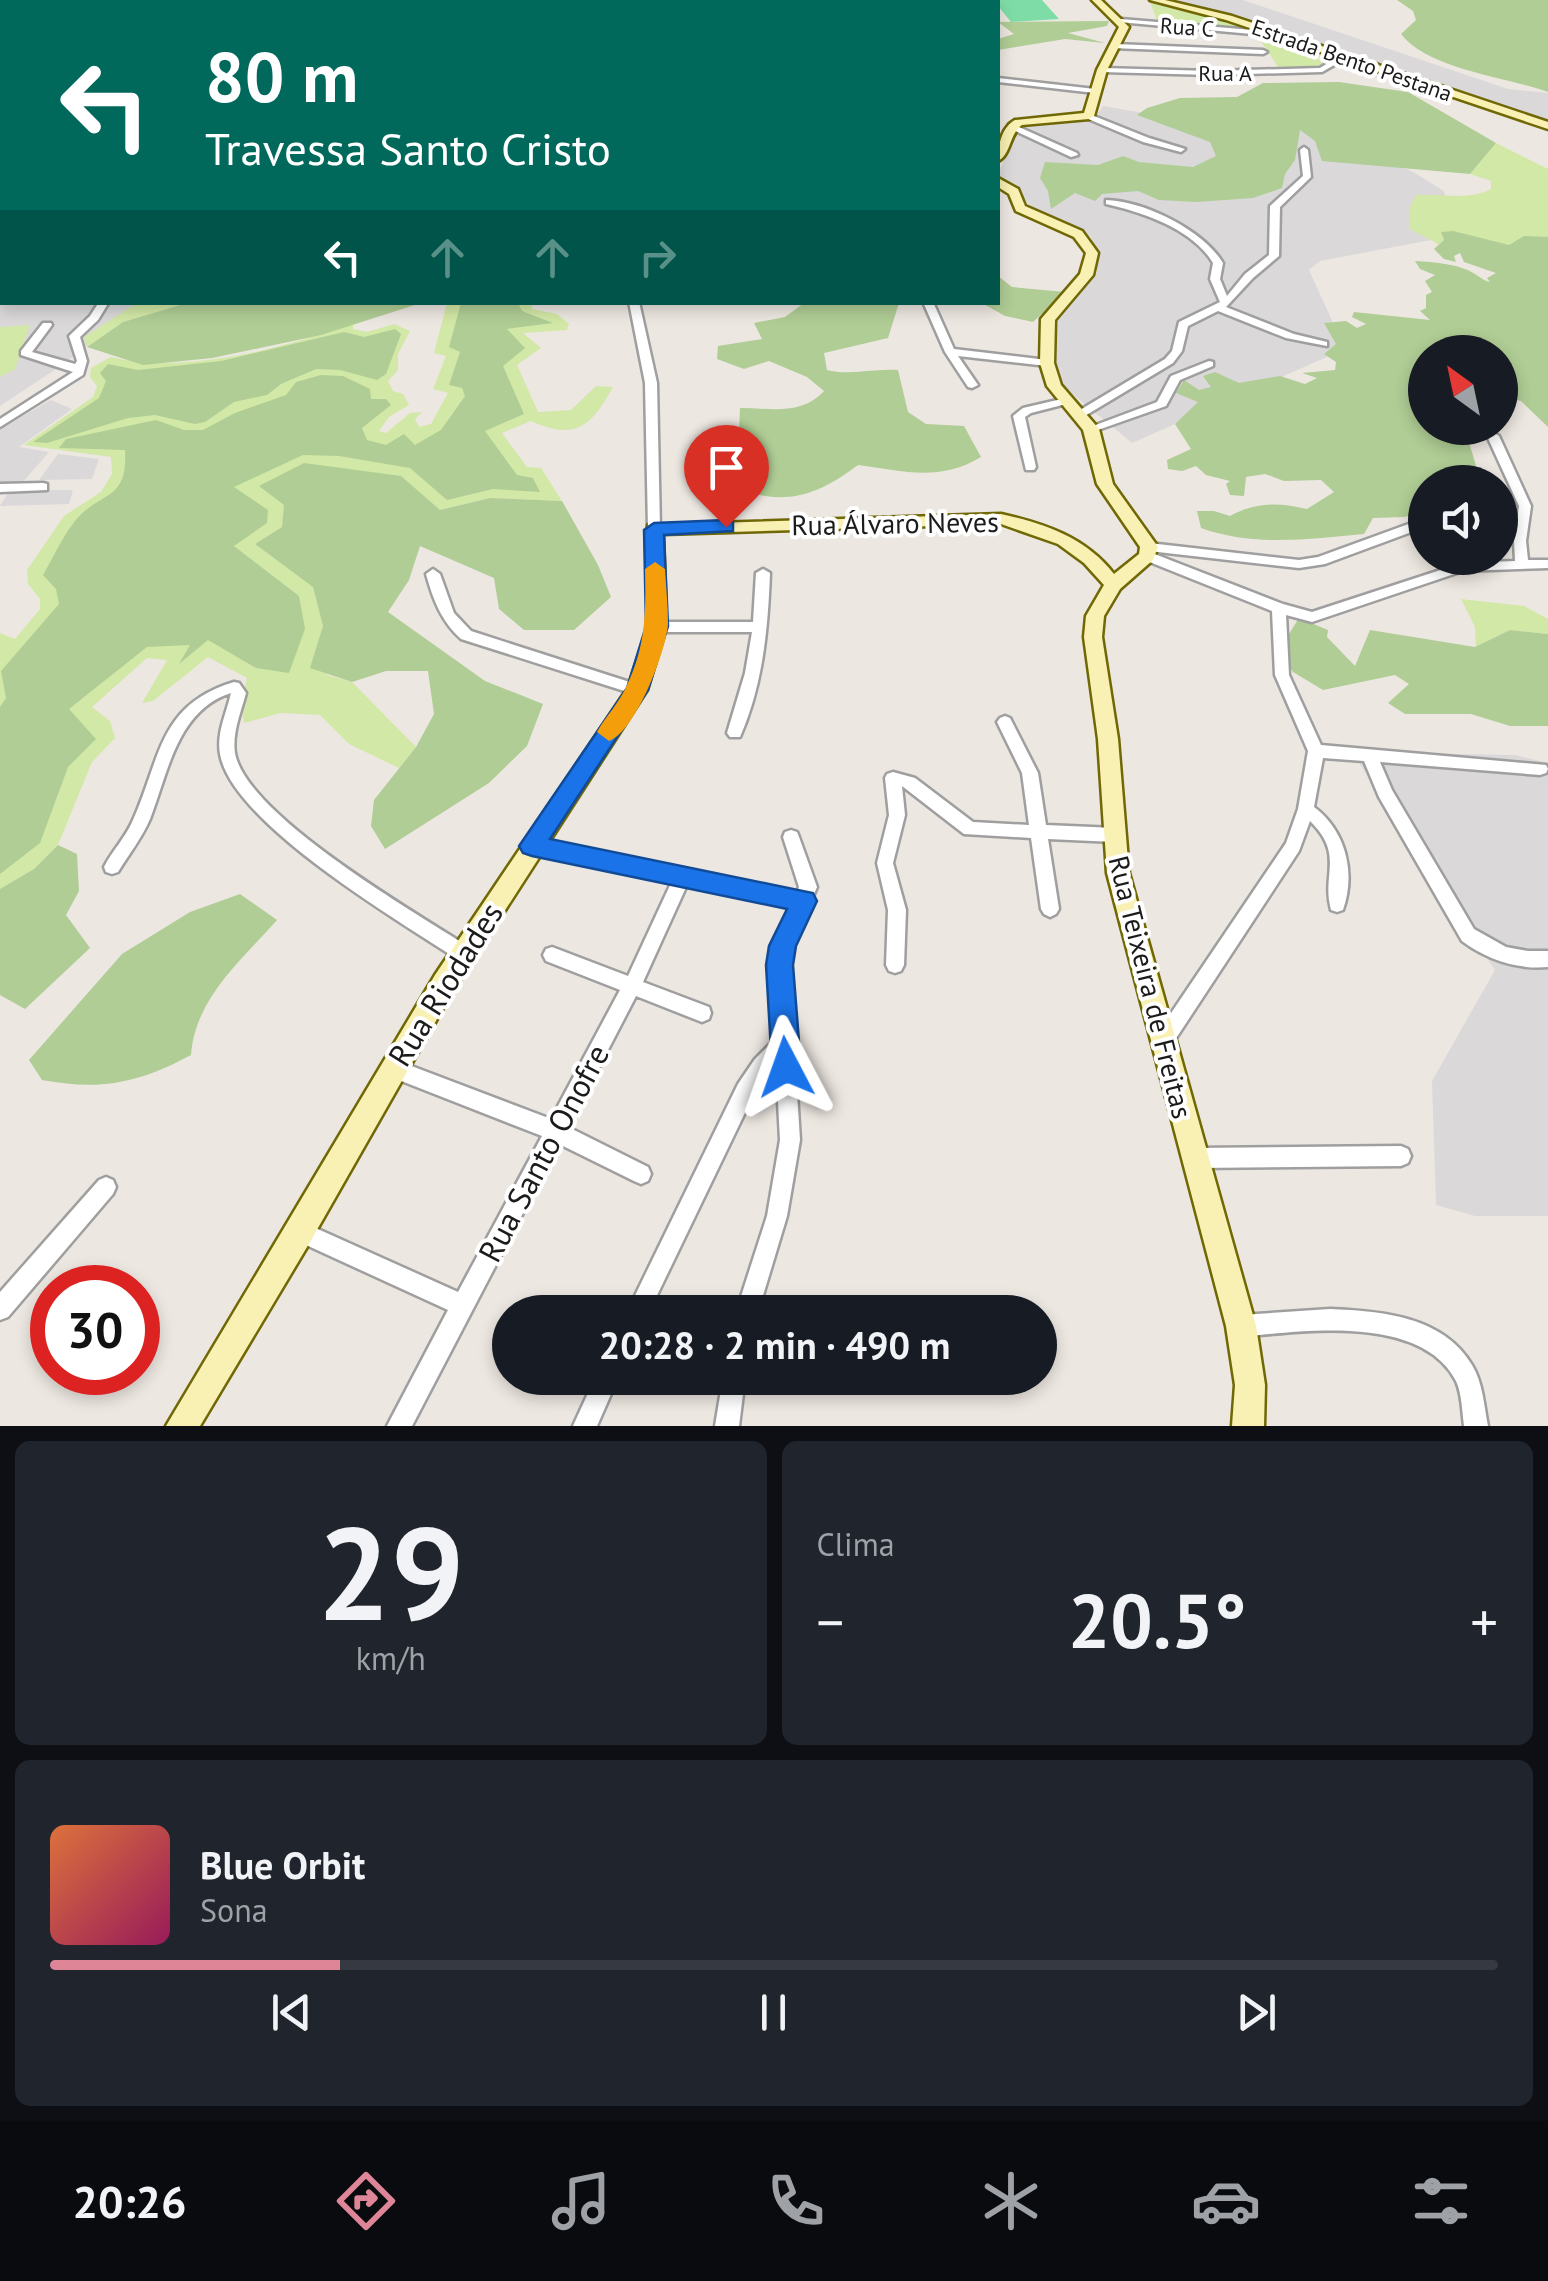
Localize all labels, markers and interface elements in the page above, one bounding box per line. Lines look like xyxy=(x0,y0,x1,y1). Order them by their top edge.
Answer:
street label: Rua C xyxy=(1159,11,1215,43)
street label: Estrada Bento Pestana xyxy=(1248,13,1456,107)
text: 80 m xyxy=(205,31,358,121)
icon: left xyxy=(40,40,170,170)
street label: Rua A xyxy=(1198,59,1252,87)
text: Travessa Santo Cristo xyxy=(205,119,611,177)
icon: left xyxy=(315,230,370,285)
icon: ahead xyxy=(420,230,475,285)
icon: ahead xyxy=(525,230,580,285)
icon: right xyxy=(630,230,685,285)
north arrow xyxy=(1408,335,1518,445)
map controls xyxy=(1408,335,1518,575)
pin xyxy=(684,425,769,528)
icon: arrive xyxy=(699,440,754,495)
button: sound xyxy=(1408,465,1518,575)
street label: Rua Álvaro Neves xyxy=(791,503,999,543)
street label: Rua Teixeira de Freitas xyxy=(1100,852,1202,1122)
street label: Rua Riodades xyxy=(378,894,512,1074)
position arrow xyxy=(734,1015,838,1119)
street label: Rua Santo Onofre xyxy=(468,1037,618,1269)
speed limit sign: 30 xyxy=(30,1265,160,1395)
text: 20:28 · 2 min · 490 m xyxy=(599,1320,950,1369)
text: 29 xyxy=(317,1488,464,1656)
text: Clima xyxy=(817,1523,895,1565)
text: 20.5° xyxy=(1068,1572,1247,1669)
text: − xyxy=(817,1586,844,1657)
text: + xyxy=(1470,1586,1498,1657)
text: km/h xyxy=(356,1637,426,1679)
text: Blue Orbit xyxy=(200,1840,365,1889)
text: Sona xyxy=(200,1889,268,1931)
icon: previous xyxy=(264,1985,319,2040)
icon: pause xyxy=(746,1985,801,2040)
icon: next xyxy=(1229,1985,1284,2040)
icon: directions xyxy=(331,2166,401,2236)
icon: music xyxy=(546,2166,616,2236)
icon: phone xyxy=(761,2166,831,2236)
icon: climate xyxy=(976,2166,1046,2236)
icon: car xyxy=(1191,2166,1261,2236)
icon: filters xyxy=(1406,2166,1476,2236)
text: 20:26 xyxy=(72,2172,187,2230)

